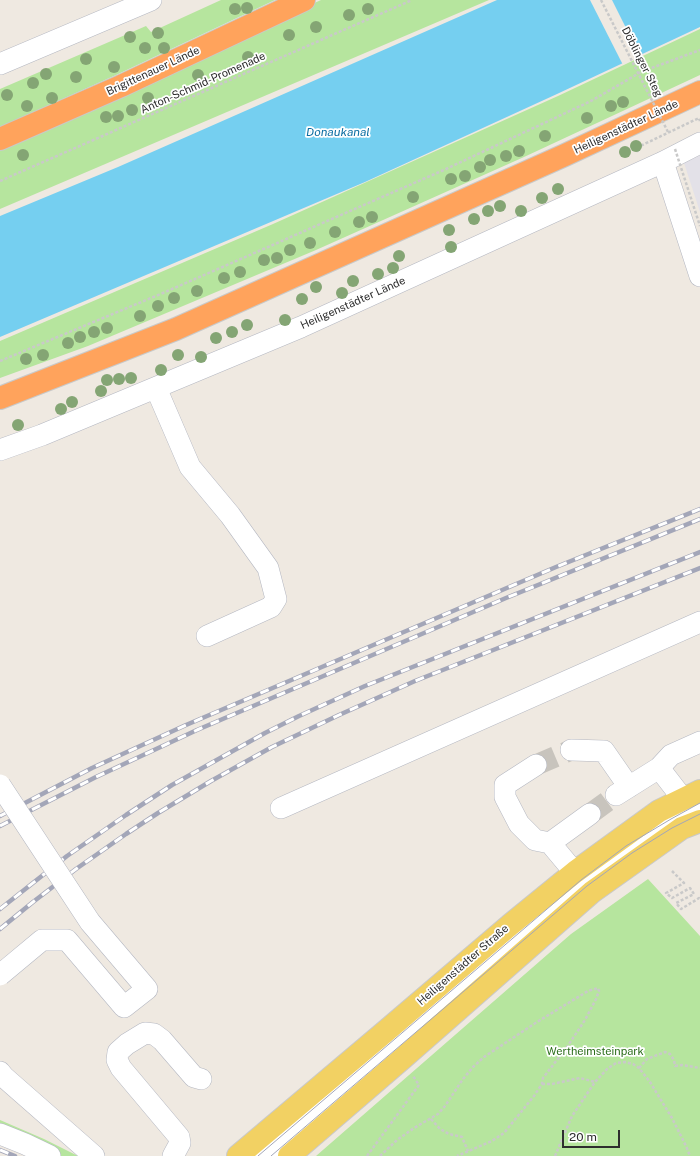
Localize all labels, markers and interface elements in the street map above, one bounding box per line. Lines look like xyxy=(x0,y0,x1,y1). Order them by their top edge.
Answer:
street label: Döblinger Steg xyxy=(619,25,665,99)
street label: Brigittenauer Lände xyxy=(104,44,202,98)
street label: Anton-Schmid-Promenade xyxy=(138,49,268,117)
street label: Heiligenstädter Lände xyxy=(572,97,680,157)
water label: Donaukanal xyxy=(306,125,370,139)
street label: Heiligenstädter Lände xyxy=(298,274,408,332)
street label: Heiligenstädter Straße xyxy=(415,922,511,1008)
park label: Wertheimsteinpark xyxy=(546,1045,644,1059)
scale bar xyxy=(564,1122,622,1148)
text: 20 m xyxy=(569,1130,597,1144)

